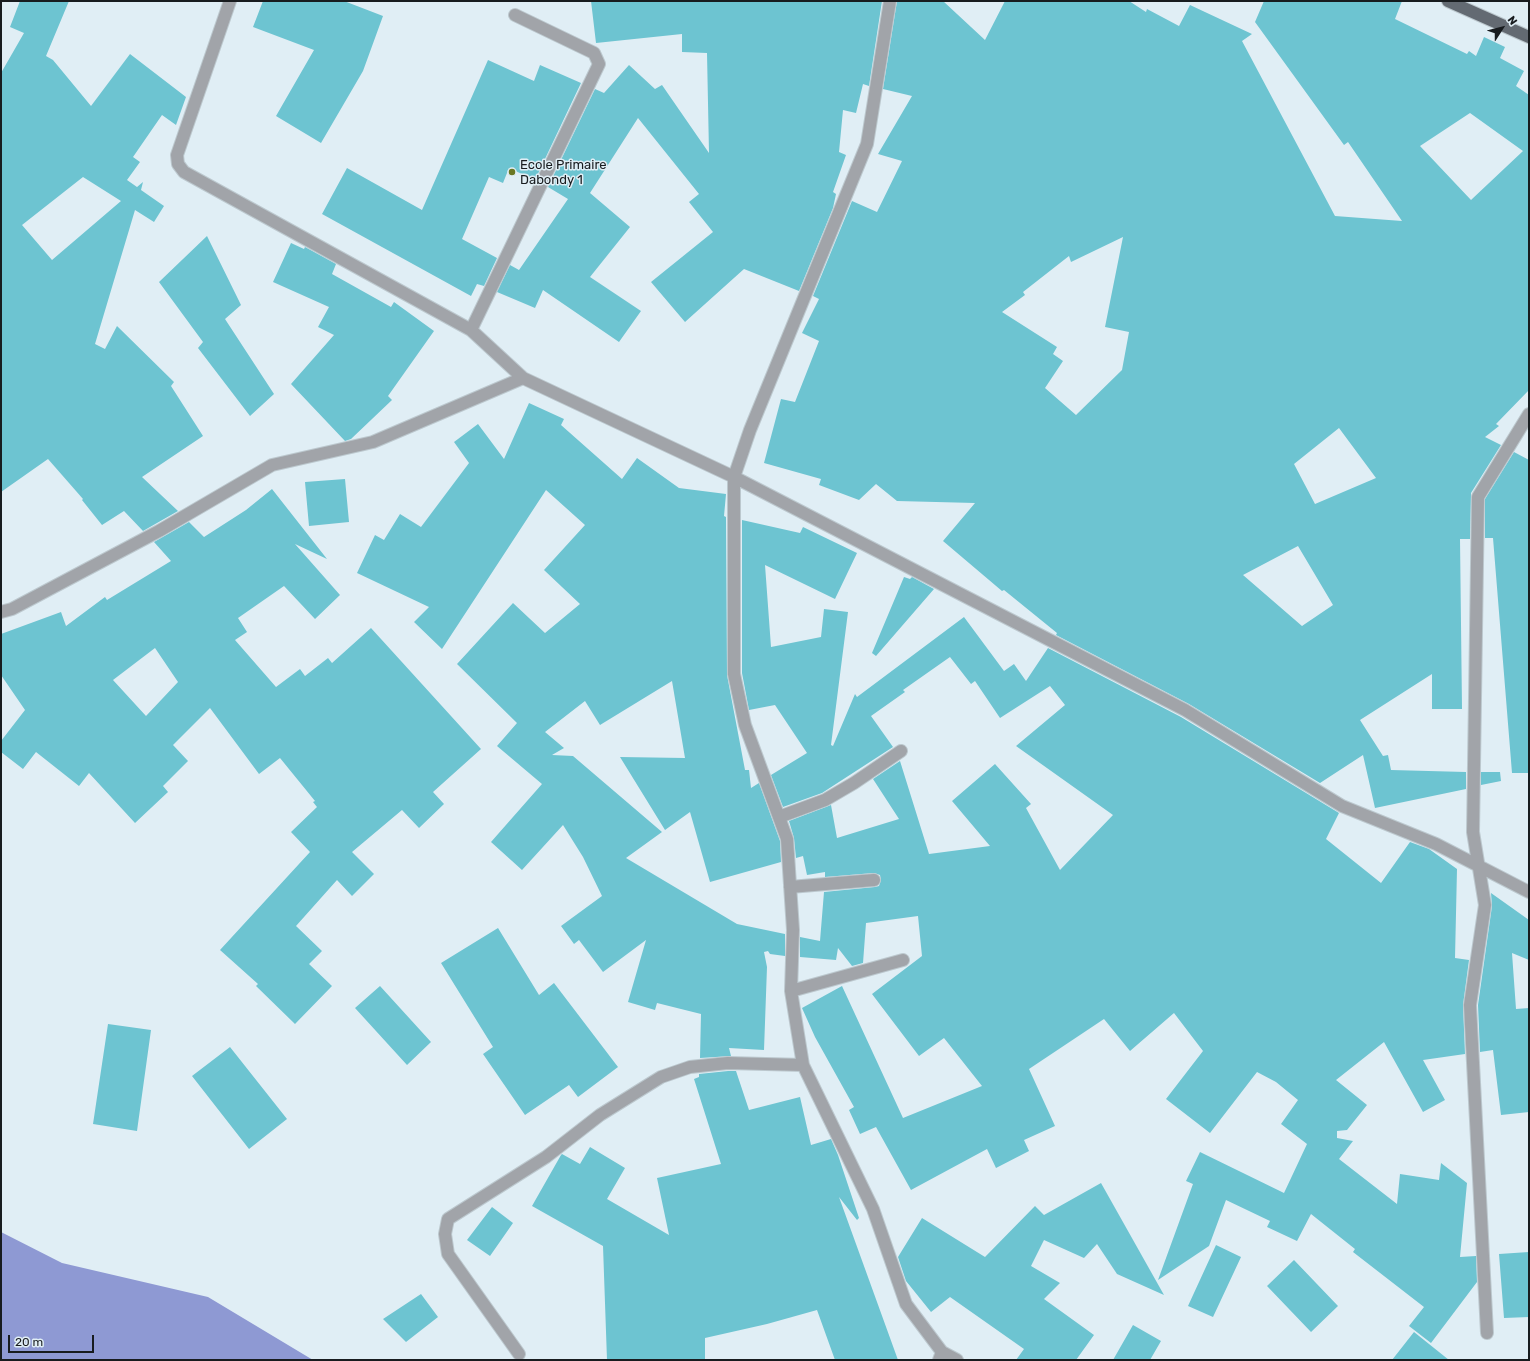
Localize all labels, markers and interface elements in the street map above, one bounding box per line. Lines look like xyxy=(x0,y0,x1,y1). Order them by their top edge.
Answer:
north arrow xyxy=(1482,8,1522,48)
text: N xyxy=(1505,14,1520,28)
place label: Ecole Primaire Dabondy 1 xyxy=(520,157,606,188)
marker: Ecole Primaire Dabondy 1 xyxy=(507,167,517,177)
scale bar xyxy=(10,1327,96,1353)
text: 20 m xyxy=(15,1335,43,1349)

